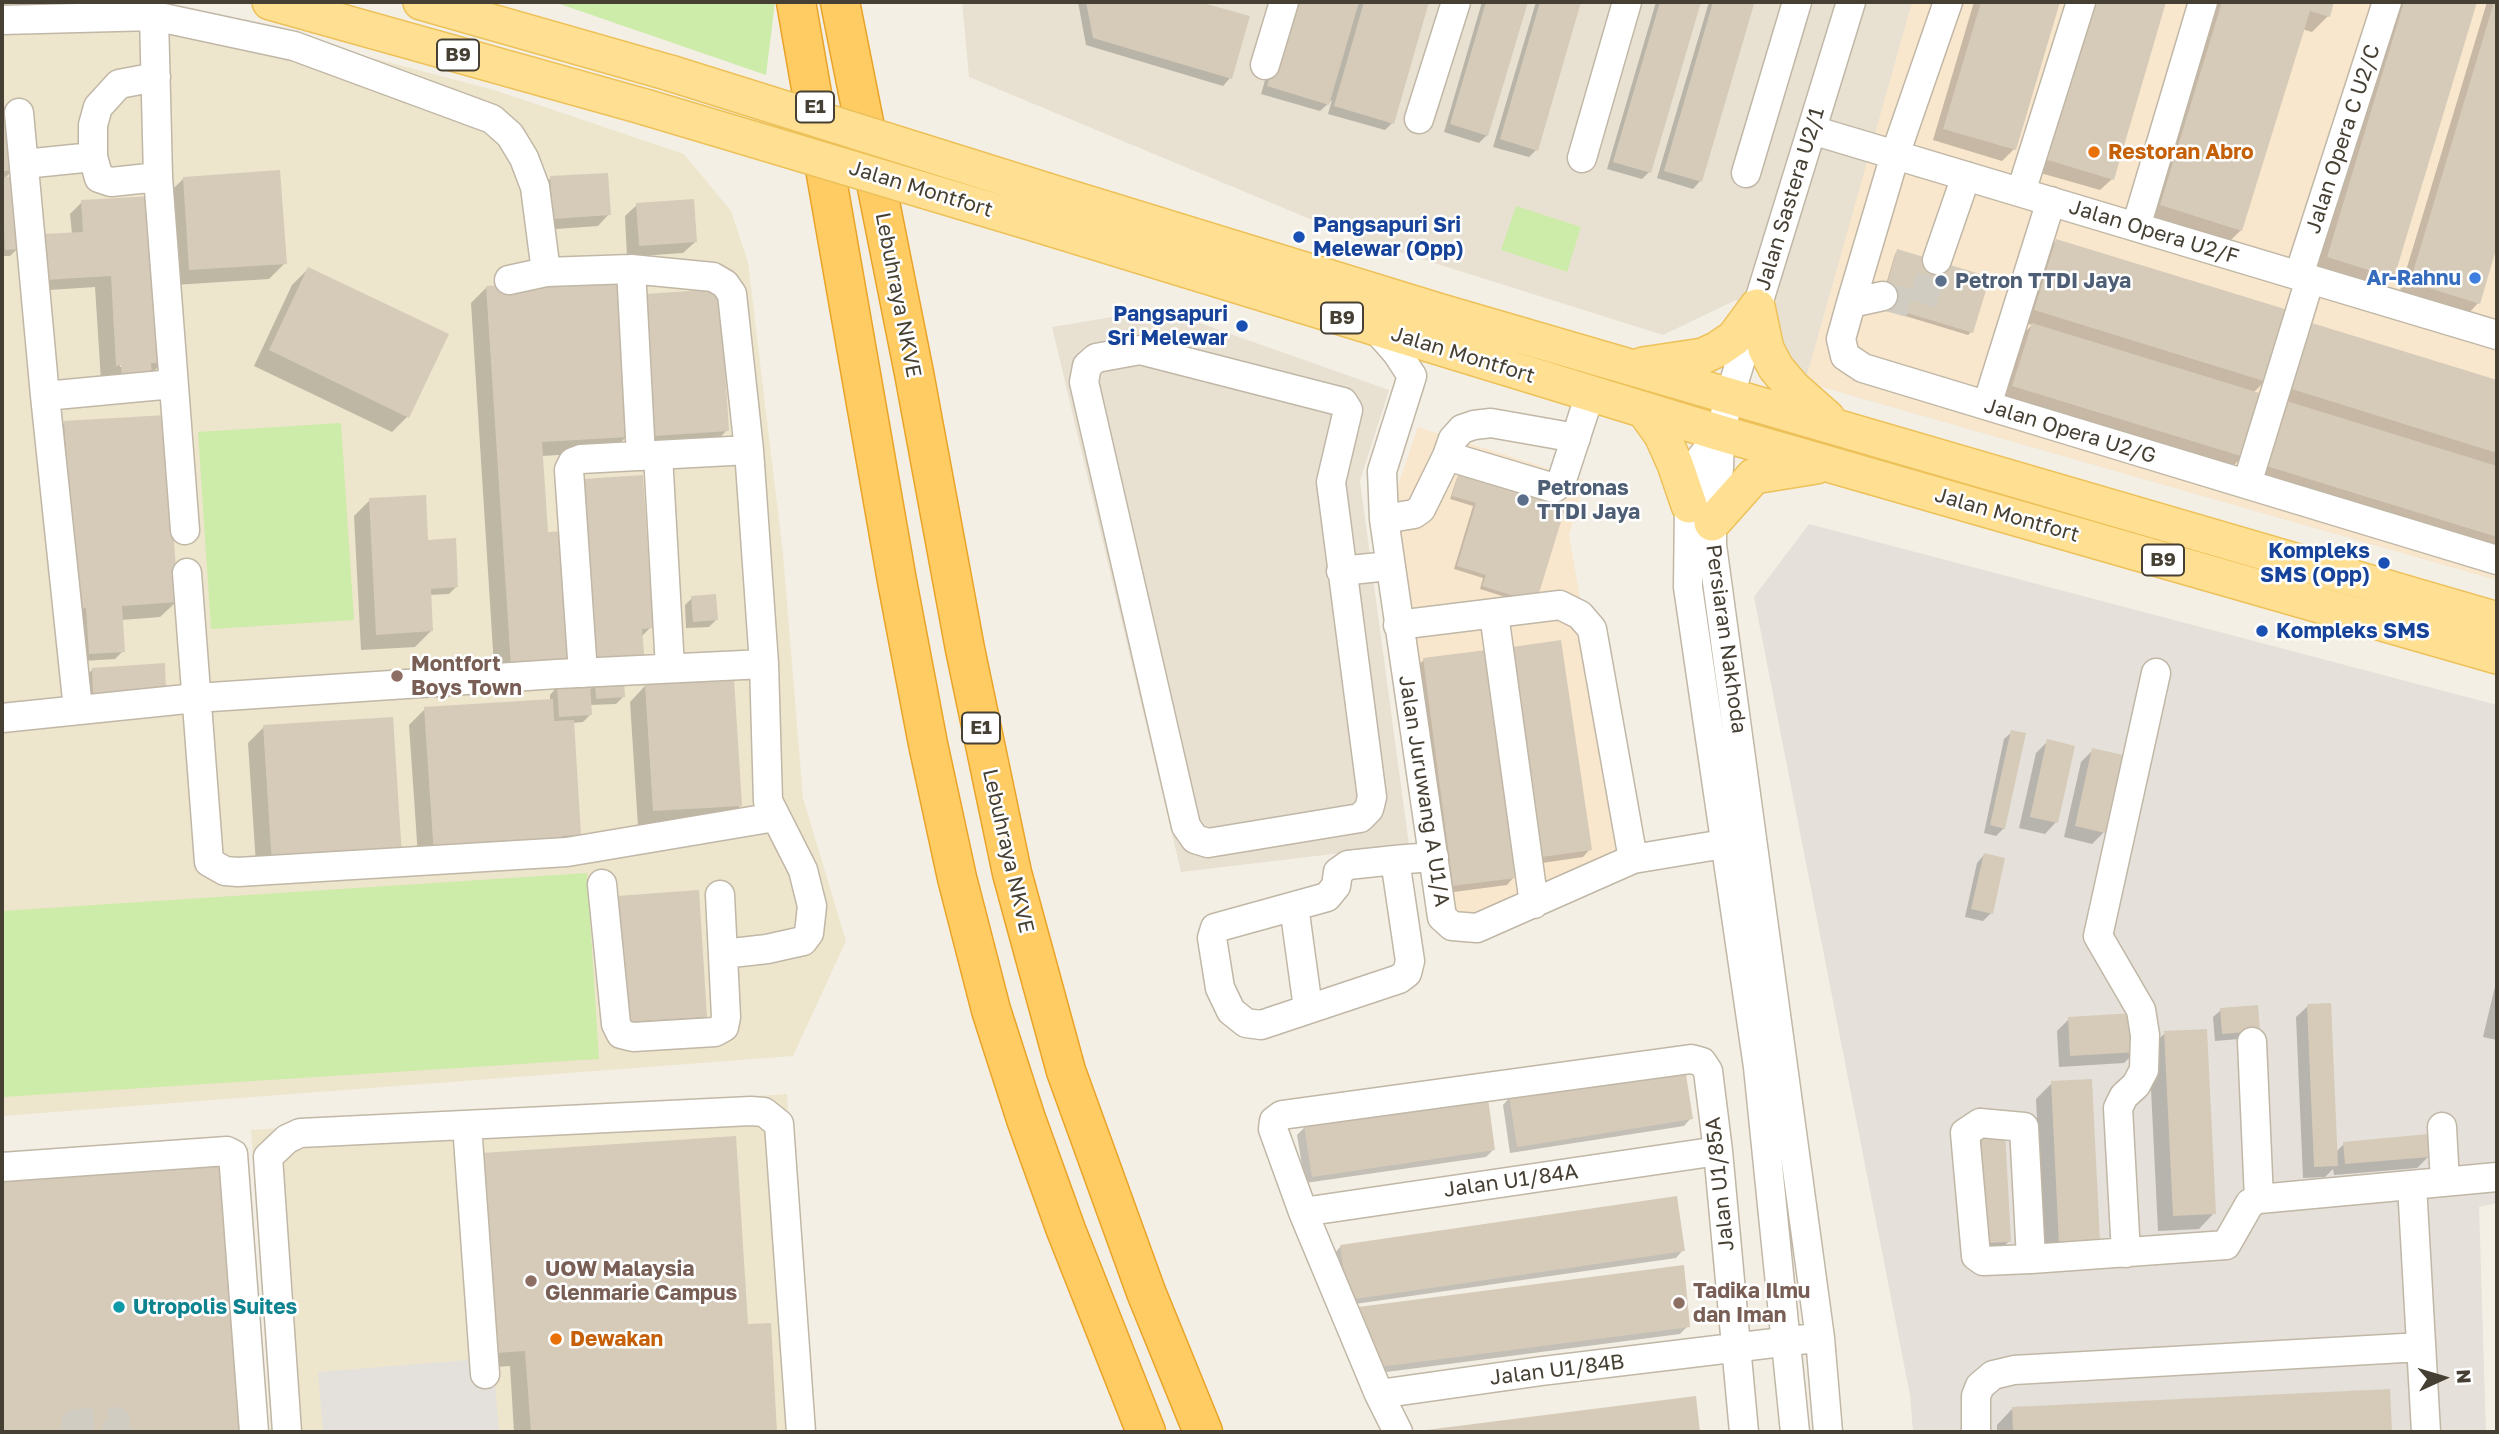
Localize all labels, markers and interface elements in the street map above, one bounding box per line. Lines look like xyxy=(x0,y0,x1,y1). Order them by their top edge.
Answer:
road number: B9 xyxy=(437,40,479,70)
street label: Jalan Opera C U2/C xyxy=(2301,41,2385,237)
road number: E1 xyxy=(796,92,834,122)
street label: Jalan Sastera U2/1 xyxy=(1750,104,1830,294)
place label: Restoran Abro xyxy=(2108,139,2254,165)
marker: Restoran Abro xyxy=(2086,144,2102,160)
street label: Jalan Montfort xyxy=(846,155,996,223)
street label: Jalan Opera U2/F xyxy=(2066,194,2242,270)
street label: Lebuhraya NKVE xyxy=(870,210,926,380)
place label: Pangsapuri Sri Melewar (Opp) xyxy=(1313,212,1464,262)
marker: Pangsapuri Sri Melewar (Opp) xyxy=(1291,229,1307,245)
place label: Ar-Rahnu xyxy=(2367,265,2461,291)
place label: Petron TTDI Jaya xyxy=(1955,268,2131,294)
marker: Ar-Rahnu xyxy=(2467,270,2483,286)
marker: Petron TTDI Jaya xyxy=(1933,273,1949,289)
place label: Pangsapuri Sri Melewar xyxy=(1107,301,1228,351)
road number: B9 xyxy=(1321,302,1363,334)
marker: Pangsapuri Sri Melewar xyxy=(1234,318,1250,334)
street label: Jalan Montfort xyxy=(1388,321,1538,389)
street label: Jalan Opera U2/G xyxy=(1981,393,2159,469)
place label: Petronas TTDI Jaya xyxy=(1537,475,1640,525)
street label: Jalan Montfort xyxy=(1932,482,2082,548)
marker: Petronas TTDI Jaya xyxy=(1515,492,1531,508)
place label: Kompleks SMS (Opp) xyxy=(2260,538,2370,588)
street label: Persiaran Nakhoda xyxy=(1700,543,1752,735)
road number: B9 xyxy=(2142,544,2184,576)
marker: Kompleks SMS (Opp) xyxy=(2376,555,2392,571)
place label: Kompleks SMS xyxy=(2276,618,2430,644)
marker: Kompleks SMS xyxy=(2254,623,2270,639)
place label: Montfort Boys Town xyxy=(411,651,522,701)
marker: Montfort Boys Town xyxy=(389,668,405,684)
street label: Jalan Juruwang A U1/A xyxy=(1393,673,1455,909)
road number: E1 xyxy=(962,712,1000,744)
street label: Lebuhraya NKVE xyxy=(977,766,1039,936)
street label: Jalan U1/85A xyxy=(1700,1116,1740,1252)
street label: Jalan U1/84A xyxy=(1442,1159,1580,1203)
place label: UOW Malaysia Glenmarie Campus xyxy=(545,1256,737,1306)
marker: UOW Malaysia Glenmarie Campus xyxy=(523,1273,539,1289)
place label: Tadika Ilmu dan Iman xyxy=(1693,1278,1810,1328)
place label: Utropolis Suites xyxy=(133,1294,297,1320)
marker: Tadika Ilmu dan Iman xyxy=(1671,1295,1687,1311)
marker: Utropolis Suites xyxy=(111,1299,127,1315)
place label: Dewakan xyxy=(570,1326,663,1352)
marker: Dewakan xyxy=(548,1331,564,1347)
north arrow xyxy=(2408,1343,2478,1413)
street label: Jalan U1/84B xyxy=(1488,1349,1626,1391)
text: N xyxy=(2452,1368,2476,1385)

